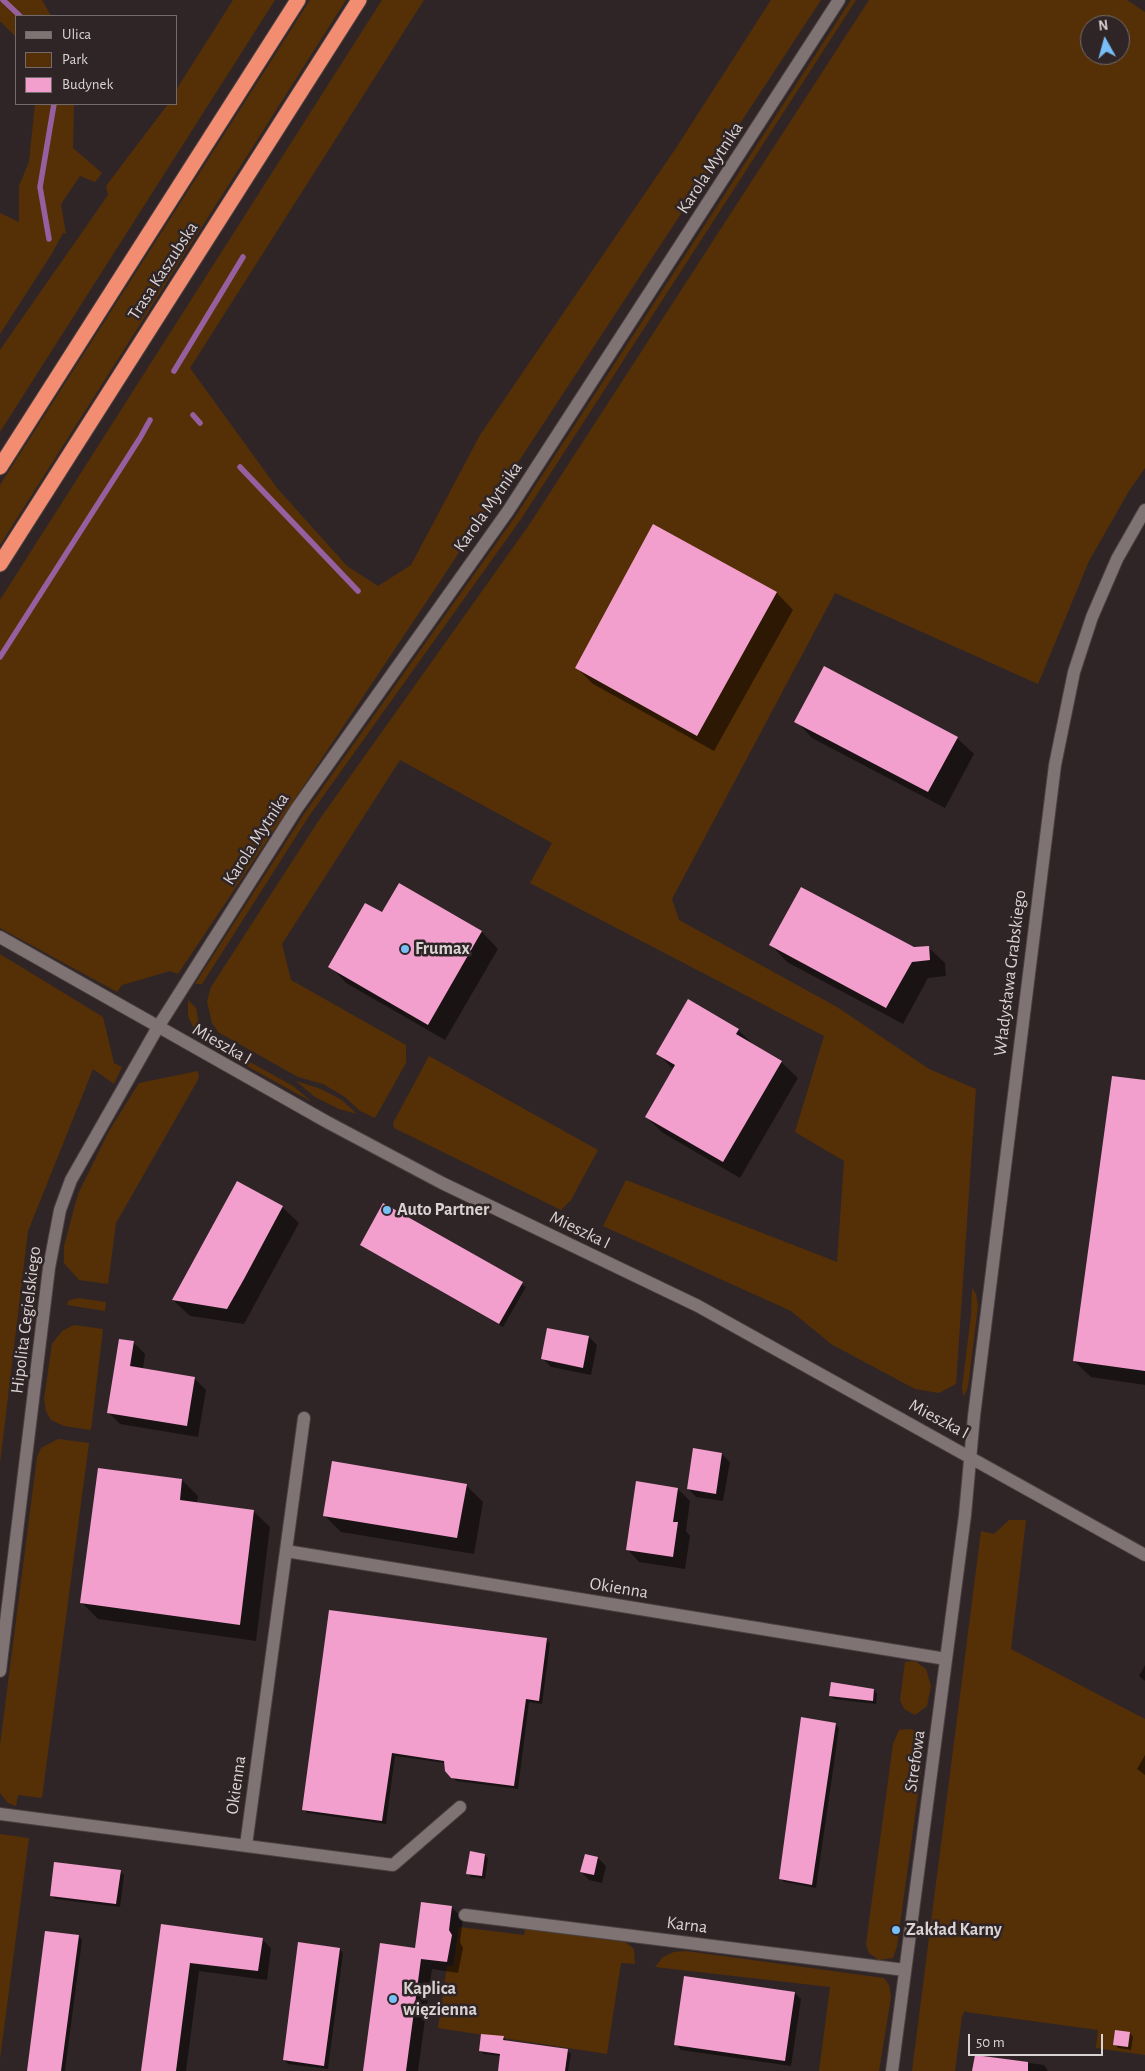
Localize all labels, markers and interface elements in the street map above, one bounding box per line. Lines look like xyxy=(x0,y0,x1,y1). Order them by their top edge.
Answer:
legend xyxy=(15,15,178,105)
north arrow xyxy=(1080,15,1130,65)
text: N xyxy=(1098,19,1109,34)
text: Ulica xyxy=(62,27,91,42)
text: Park xyxy=(62,52,88,67)
text: Budynek xyxy=(62,77,113,92)
street label: Karola Mytnika xyxy=(672,118,748,218)
street label: Trasa Kaszubska xyxy=(123,218,203,324)
street label: Karola Mytnika xyxy=(449,458,527,556)
street label: Karola Mytnika xyxy=(218,789,294,889)
street label: Władysława Grabskiego xyxy=(989,889,1031,1057)
place label: Frumax xyxy=(415,938,470,960)
marker: Frumax xyxy=(399,943,411,955)
street label: Mieszka I xyxy=(189,1018,255,1070)
place label: Auto Partner xyxy=(397,1199,489,1221)
marker: Auto Partner xyxy=(381,1204,393,1216)
street label: Mieszka I xyxy=(546,1206,614,1254)
street label: Hipolita Cegielskiego xyxy=(6,1245,46,1395)
street label: Mieszka I xyxy=(905,1394,973,1444)
street label: Okienna xyxy=(588,1573,650,1603)
street label: Strefowa xyxy=(900,1729,930,1793)
street label: Okienna xyxy=(221,1754,251,1816)
street label: Karna xyxy=(665,1912,709,1938)
place label: Zakład Karny xyxy=(906,1919,1002,1941)
marker: Zakład Karny xyxy=(890,1924,902,1936)
place label: Kaplica więzienna xyxy=(403,1978,477,2020)
marker: Kaplica więzienna xyxy=(387,1993,399,2005)
scale bar xyxy=(970,2024,1105,2056)
text: 50 m xyxy=(976,2035,1005,2050)

